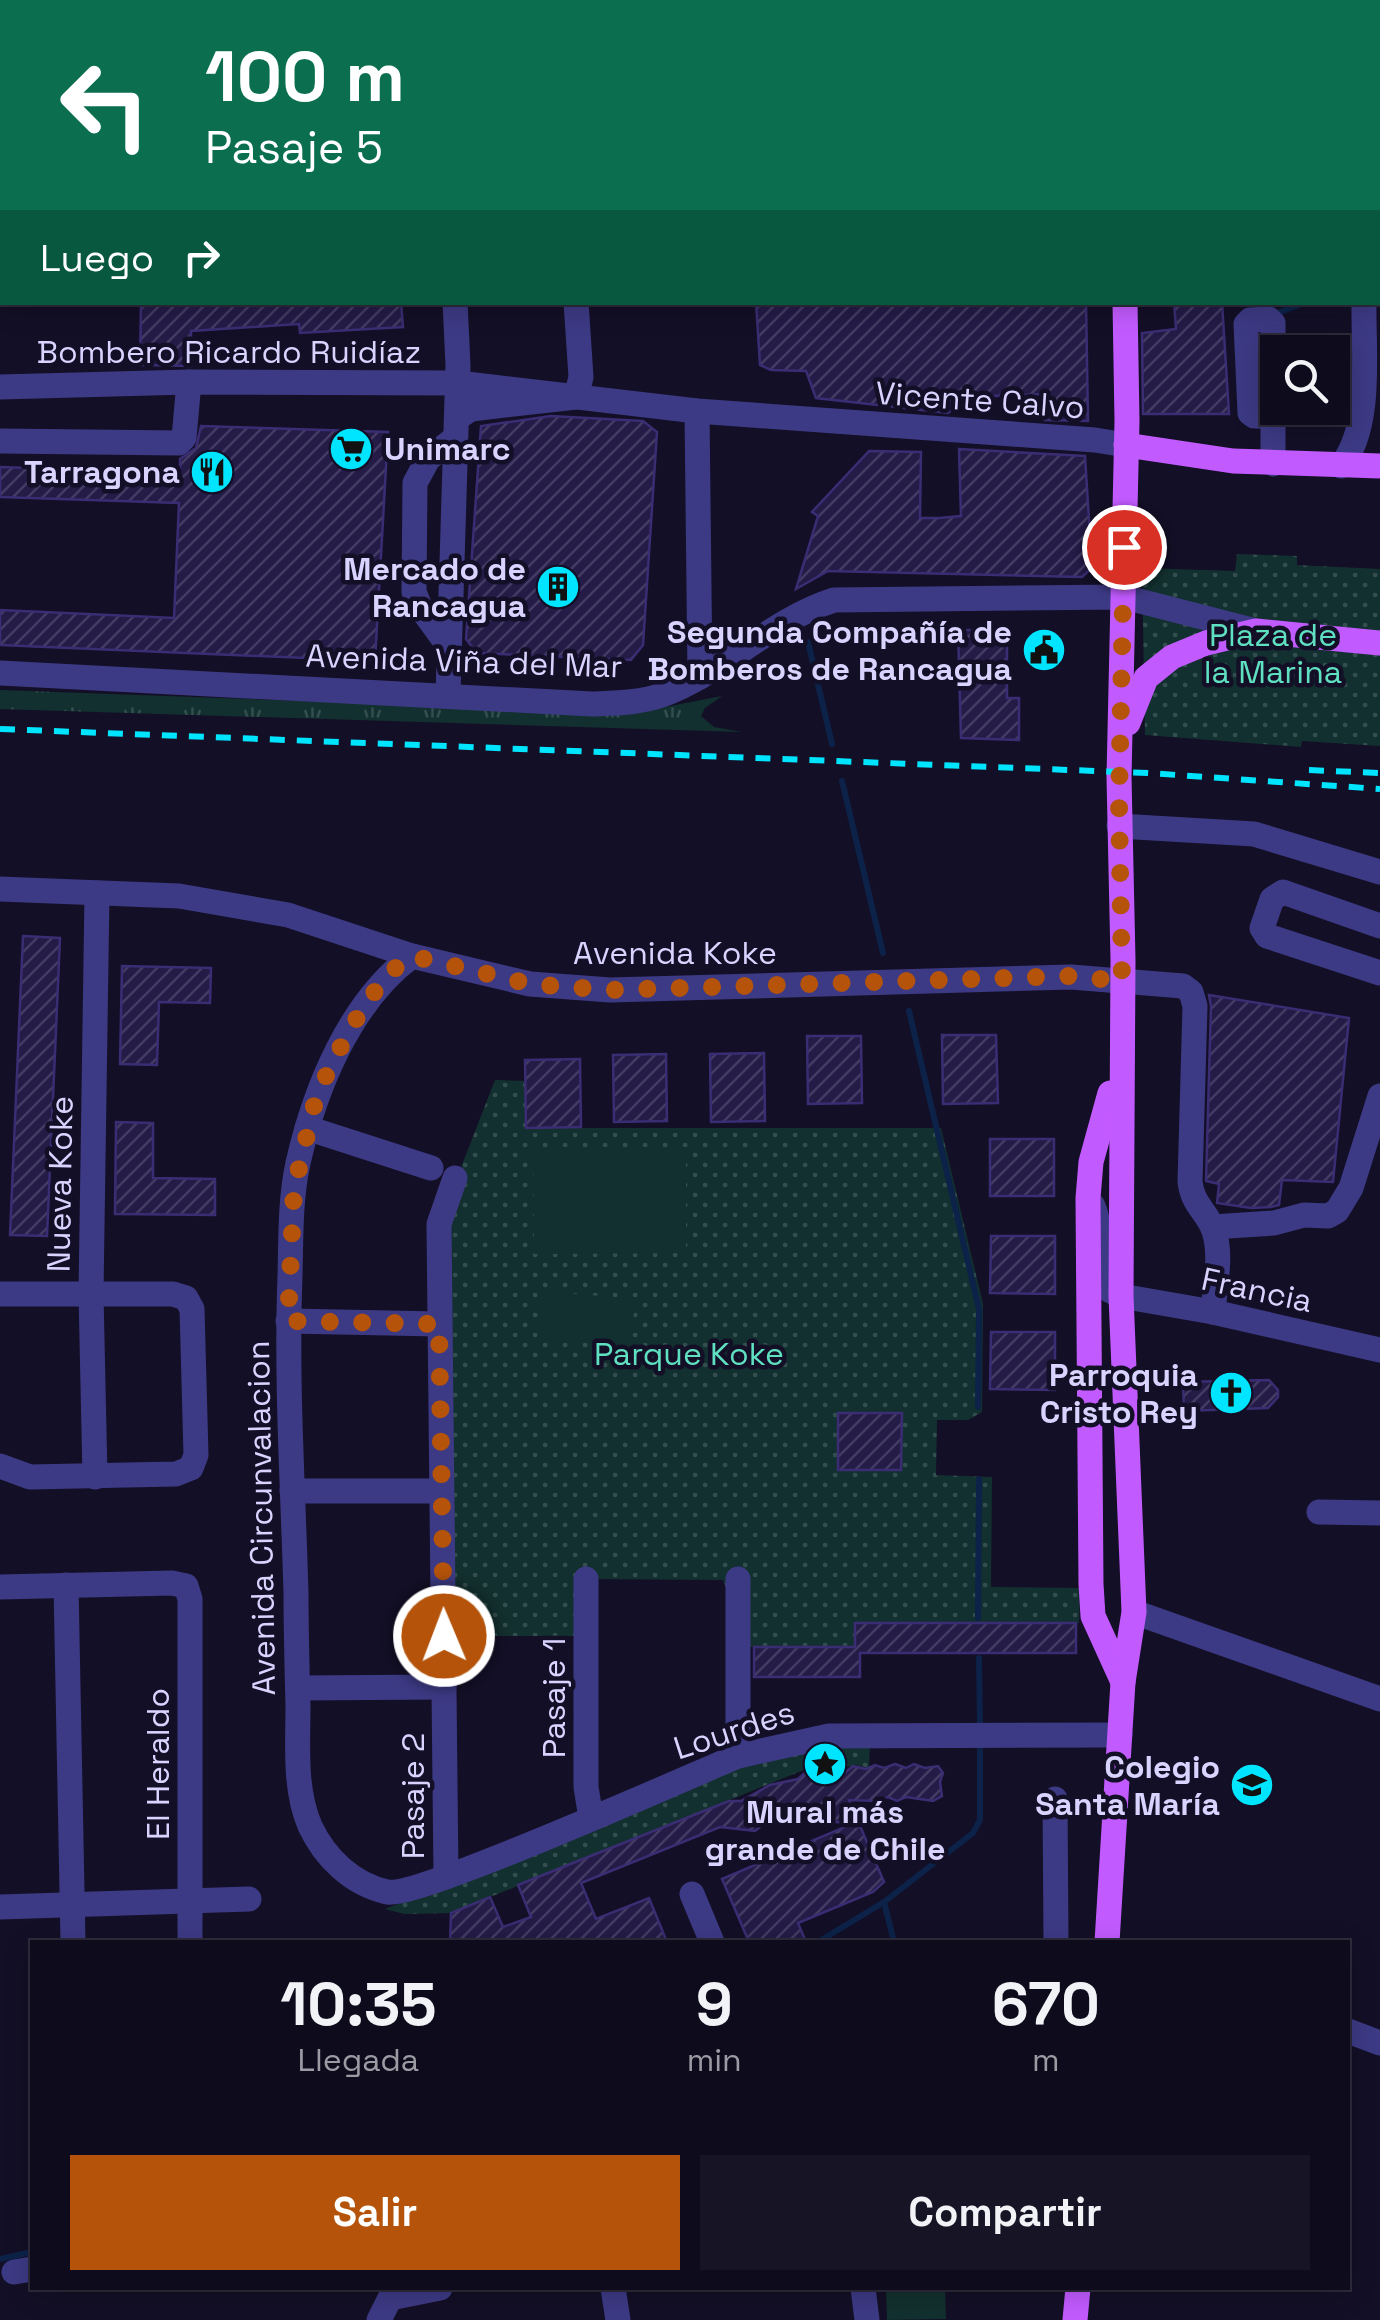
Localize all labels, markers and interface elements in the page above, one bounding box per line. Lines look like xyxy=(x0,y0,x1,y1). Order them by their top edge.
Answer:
text: 100 m xyxy=(205,32,405,121)
icon: left xyxy=(40,40,170,170)
text: Pasaje 5 xyxy=(205,119,383,176)
icon: right xyxy=(174,230,229,285)
text: Luego xyxy=(40,234,154,282)
street label: Bombero Ricardo Ruidíaz xyxy=(37,332,421,372)
map controls xyxy=(1260,335,1350,425)
button: search xyxy=(1260,335,1350,425)
street label: Vicente Calvo xyxy=(874,373,1086,427)
supermarket icon: Unimarc xyxy=(328,426,374,472)
place label: Unimarc xyxy=(384,429,510,469)
restaurant icon: Tarragona xyxy=(189,449,235,495)
place label: Tarragona xyxy=(24,452,180,492)
pin xyxy=(1082,505,1167,590)
icon: arrive xyxy=(1097,520,1152,575)
place label: Mercado de Rancagua xyxy=(343,549,526,626)
building icon: Mercado de Rancagua xyxy=(535,564,581,610)
place label: Segunda Compañía de Bomberos de Rancagua xyxy=(647,612,1012,689)
park label: Plaza de la Marina xyxy=(1204,615,1342,692)
public building icon: Segunda Compañía de Bomberos de Rancagua xyxy=(1021,627,1067,673)
street label: Avenida Viña del Mar xyxy=(305,635,623,687)
street label: Avenida Koke xyxy=(573,933,777,973)
street label: Nueva Koke xyxy=(38,1095,82,1273)
street label: Francia xyxy=(1198,1259,1316,1321)
park label: Parque Koke xyxy=(594,1334,784,1374)
street label: Avenida Circunvalacion xyxy=(238,1340,284,1696)
place label: Parroquia Cristo Rey xyxy=(1040,1355,1198,1432)
church icon: Parroquia Cristo Rey xyxy=(1208,1370,1254,1416)
position arrow xyxy=(392,1584,496,1688)
street label: Pasaje 1 xyxy=(534,1638,574,1758)
street label: El Heraldo xyxy=(138,1688,178,1840)
street label: Lourdes xyxy=(669,1692,799,1768)
street label: Pasaje 2 xyxy=(393,1733,433,1859)
place icon: Mural más grande de Chile xyxy=(802,1741,848,1787)
place label: Colegio Santa María xyxy=(1035,1747,1220,1824)
school or university icon: Colegio Santa María xyxy=(1229,1762,1275,1808)
place label: Mural más grande de Chile xyxy=(705,1792,945,1869)
text: 10:35 xyxy=(280,1966,437,2043)
text: 9 xyxy=(696,1966,733,2043)
text: 670 xyxy=(992,1966,1100,2043)
text: Llegada xyxy=(297,2040,419,2080)
text: min xyxy=(687,2040,742,2080)
text: m xyxy=(1032,2040,1060,2080)
button: Salir xyxy=(70,2155,680,2270)
button: Compartir xyxy=(700,2155,1310,2270)

